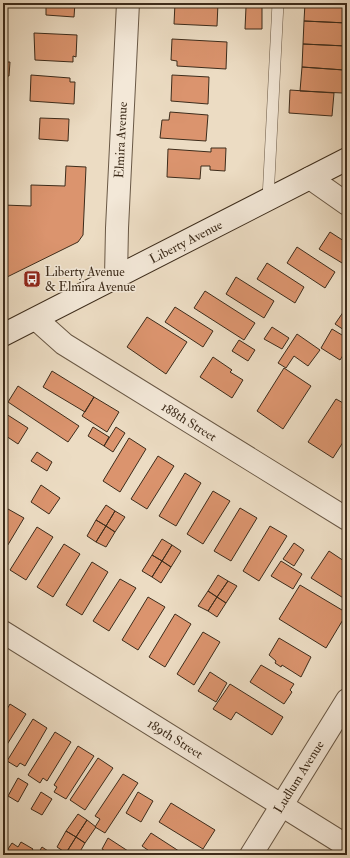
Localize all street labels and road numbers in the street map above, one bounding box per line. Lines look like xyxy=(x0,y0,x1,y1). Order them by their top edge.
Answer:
street label: Elmira Avenue xyxy=(111,101,131,179)
street label: Liberty Avenue xyxy=(147,217,226,268)
street label: 188th Street xyxy=(158,399,220,445)
street label: 189th Street xyxy=(144,716,206,762)
street label: Ludlum Avenue xyxy=(270,737,328,816)

